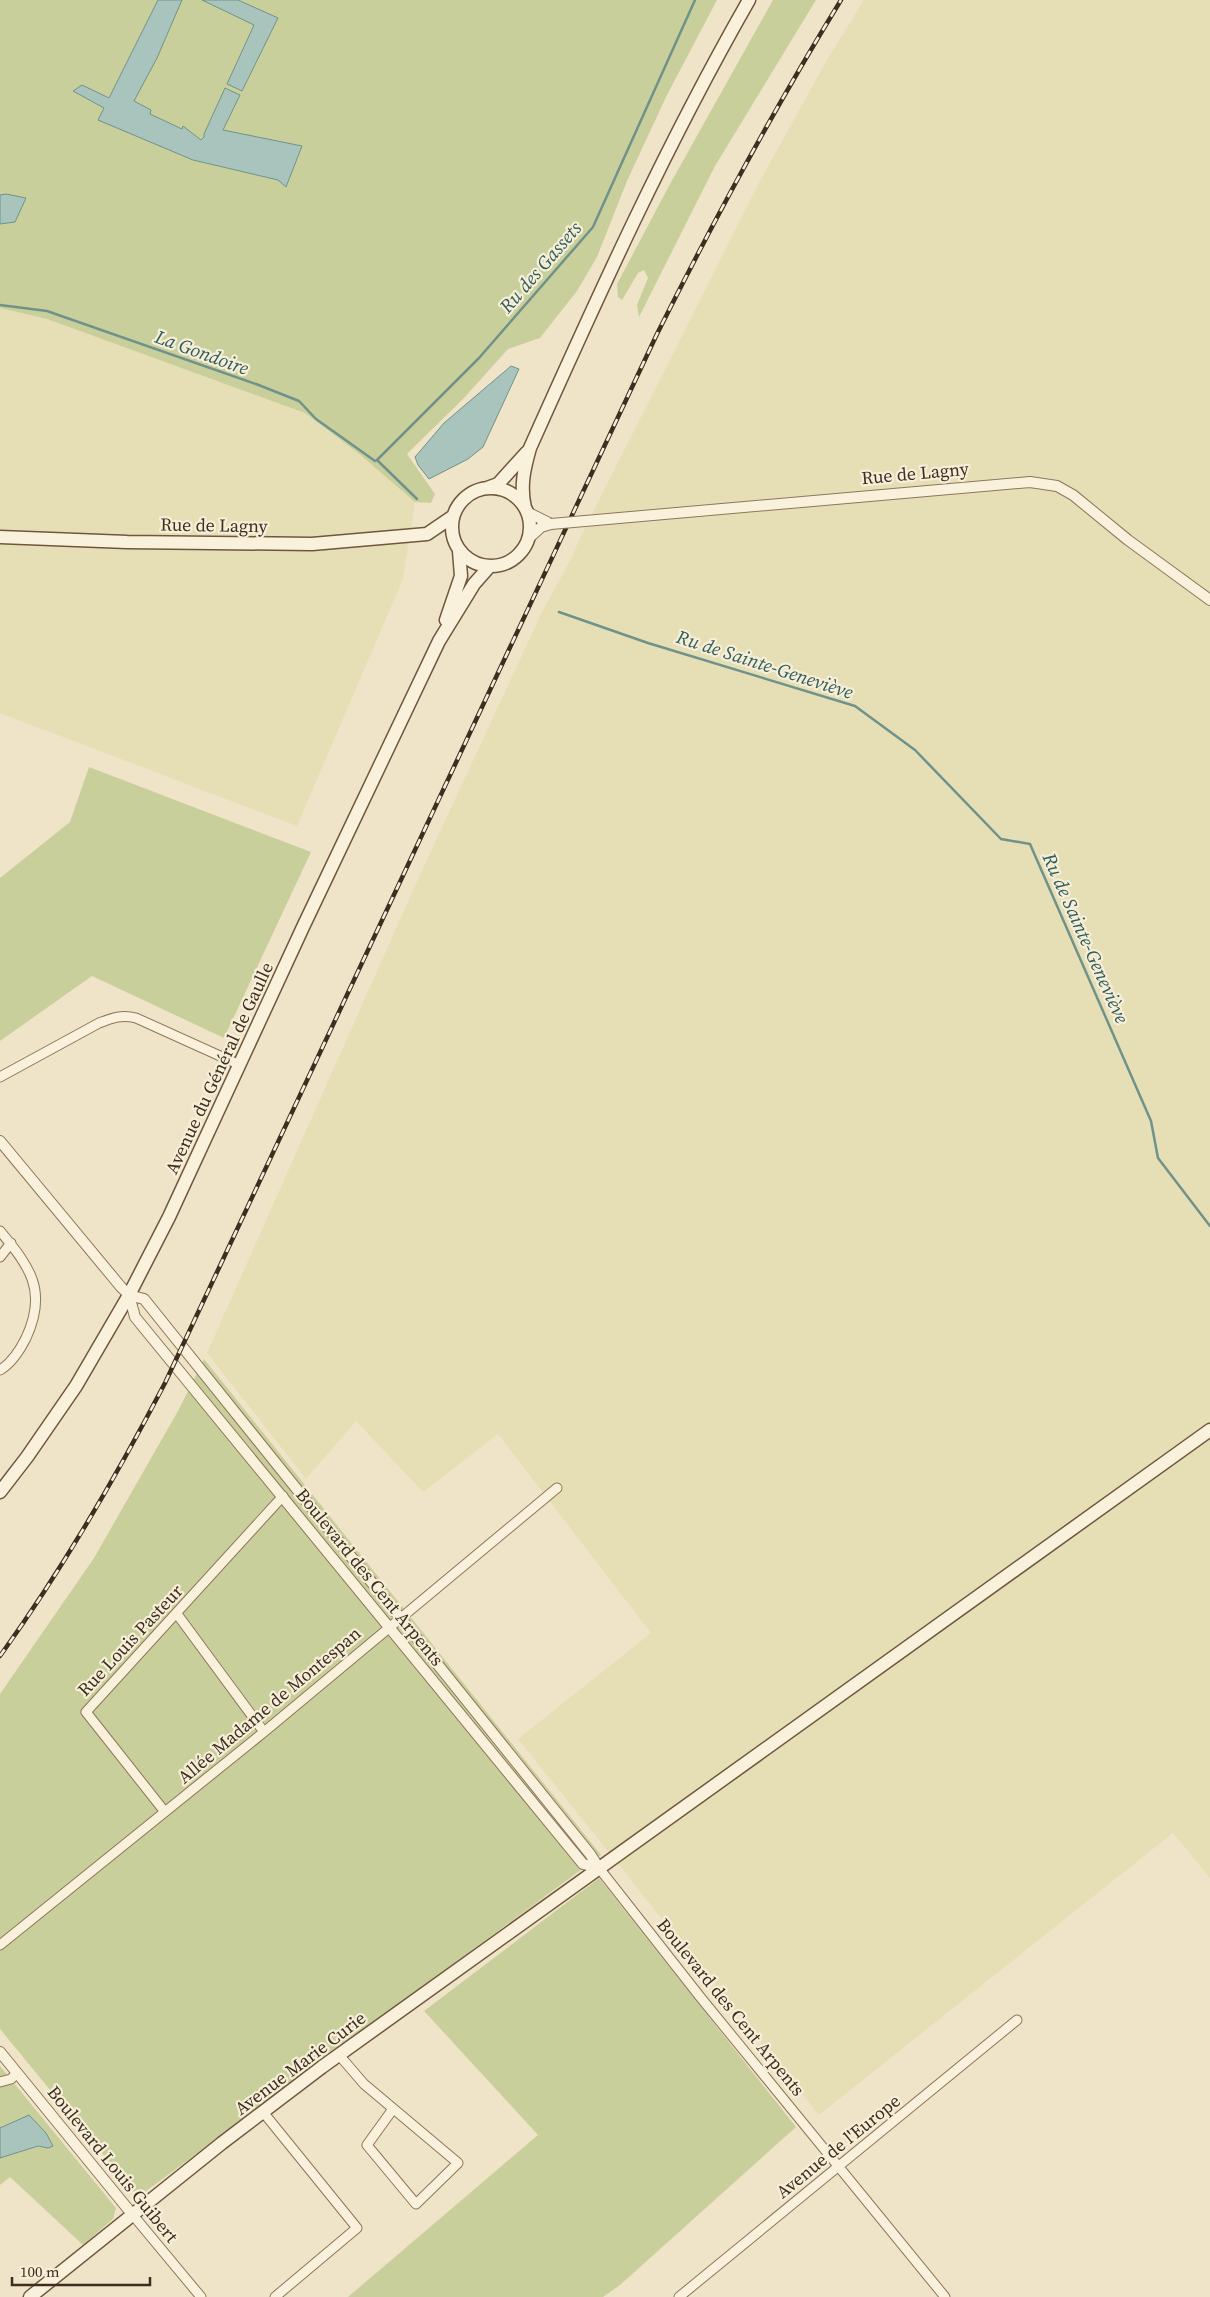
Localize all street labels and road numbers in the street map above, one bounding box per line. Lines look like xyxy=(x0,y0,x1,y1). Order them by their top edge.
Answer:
street label: Rue de Lagny xyxy=(860,456,970,490)
street label: Rue de Lagny xyxy=(160,512,269,538)
street label: Avenue du Général de Gaulle xyxy=(159,958,279,1178)
street label: Boulevard des Cent Arpents xyxy=(290,1483,450,1671)
street label: Rue Louis Pasteur xyxy=(72,1578,189,1701)
street label: Allée Madame de Montespan xyxy=(172,1621,366,1789)
street label: Boulevard des Cent Arpents xyxy=(651,1913,811,2101)
street label: Avenue Marie Curie xyxy=(229,2005,371,2121)
street label: Boulevard Louis Guibert xyxy=(42,2080,184,2248)
street label: Avenue de l'Europe xyxy=(771,2088,905,2204)

